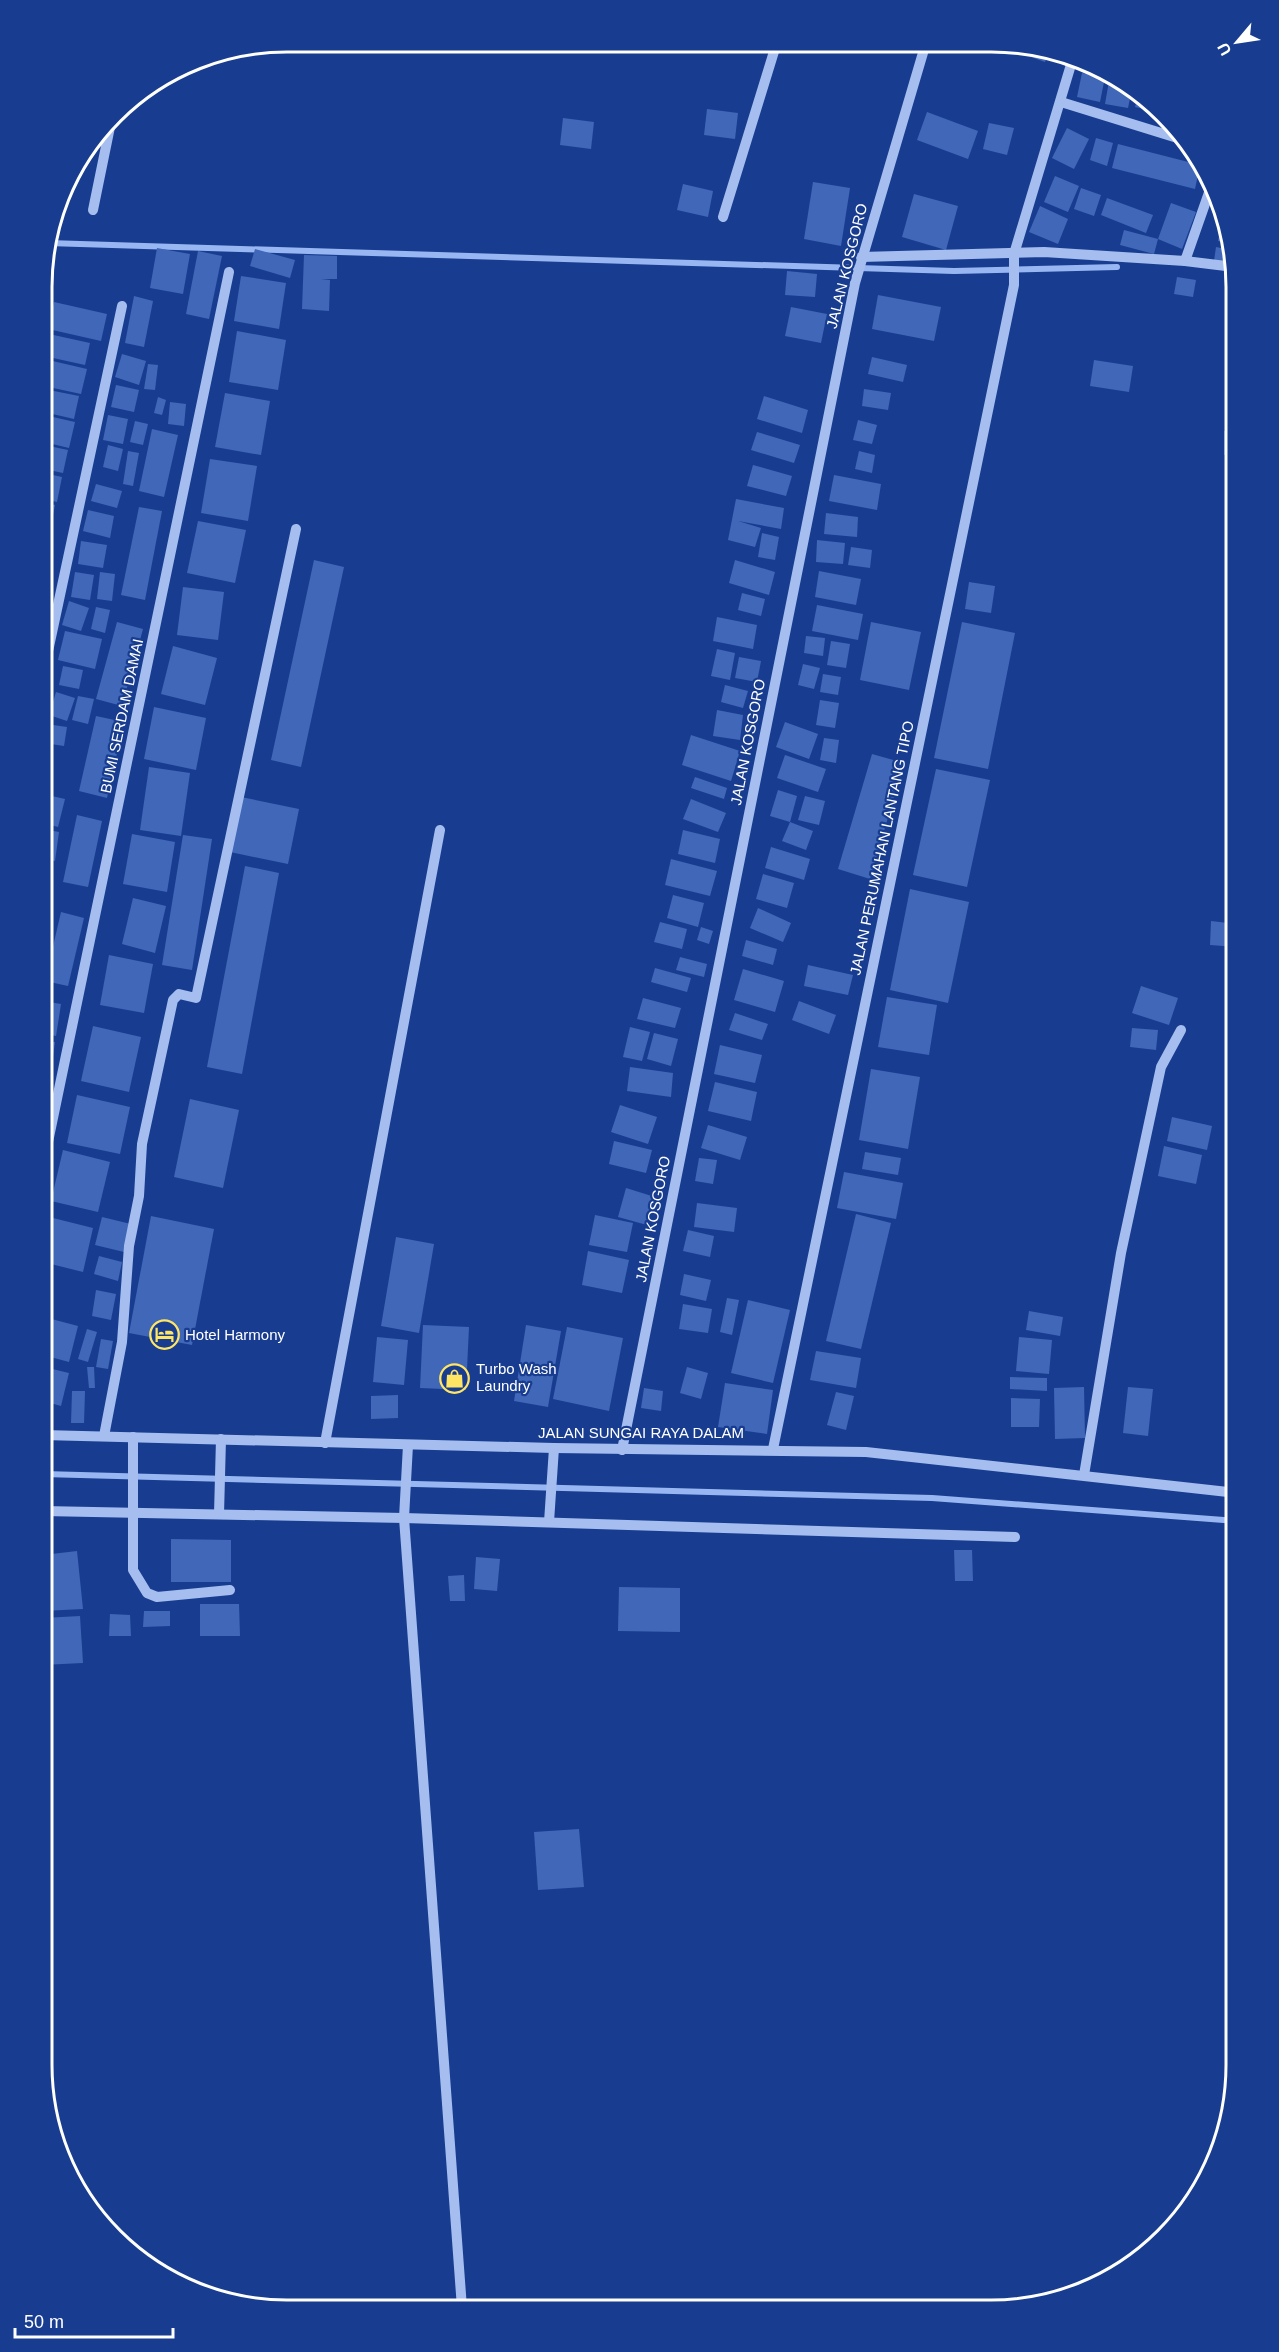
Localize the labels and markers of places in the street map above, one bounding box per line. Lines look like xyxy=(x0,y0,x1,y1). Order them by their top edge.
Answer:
hotel icon: Hotel Harmony xyxy=(148,1319,180,1351)
place label: Hotel Harmony xyxy=(185,1326,286,1343)
place label: Turbo Wash Laundry xyxy=(476,1360,557,1394)
shop icon: Turbo Wash Laundry xyxy=(439,1362,471,1394)

